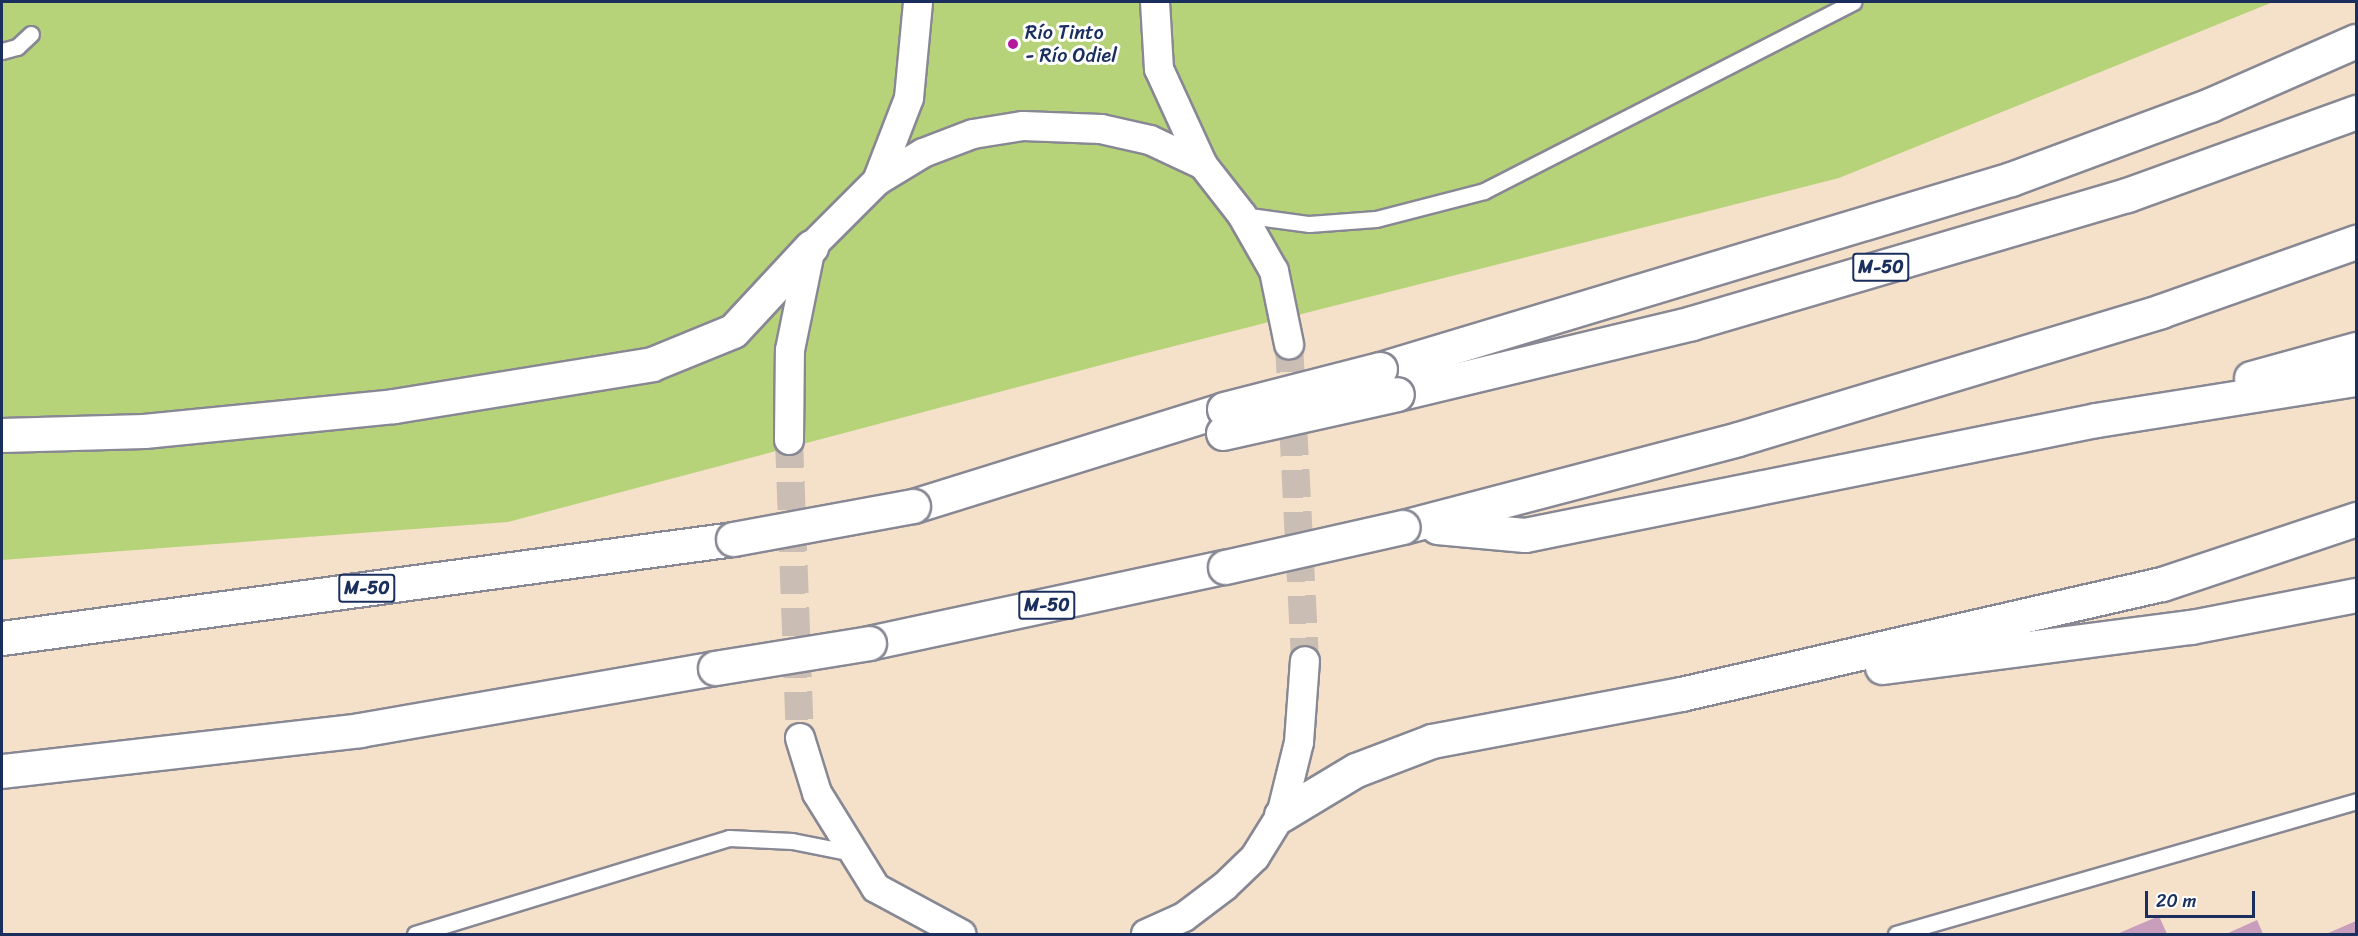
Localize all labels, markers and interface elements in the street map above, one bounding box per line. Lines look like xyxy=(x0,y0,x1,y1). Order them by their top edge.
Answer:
place label: Río Tinto - Río Odiel xyxy=(1025,20,1117,67)
marker: Río Tinto - Río Odiel xyxy=(1006,37,1020,51)
road number: M-50 xyxy=(1851,252,1911,282)
road number: M-50 xyxy=(337,573,397,603)
road number: M-50 xyxy=(1017,590,1077,620)
scale bar xyxy=(2148,879,2258,917)
text: 20 m xyxy=(2156,885,2196,917)

